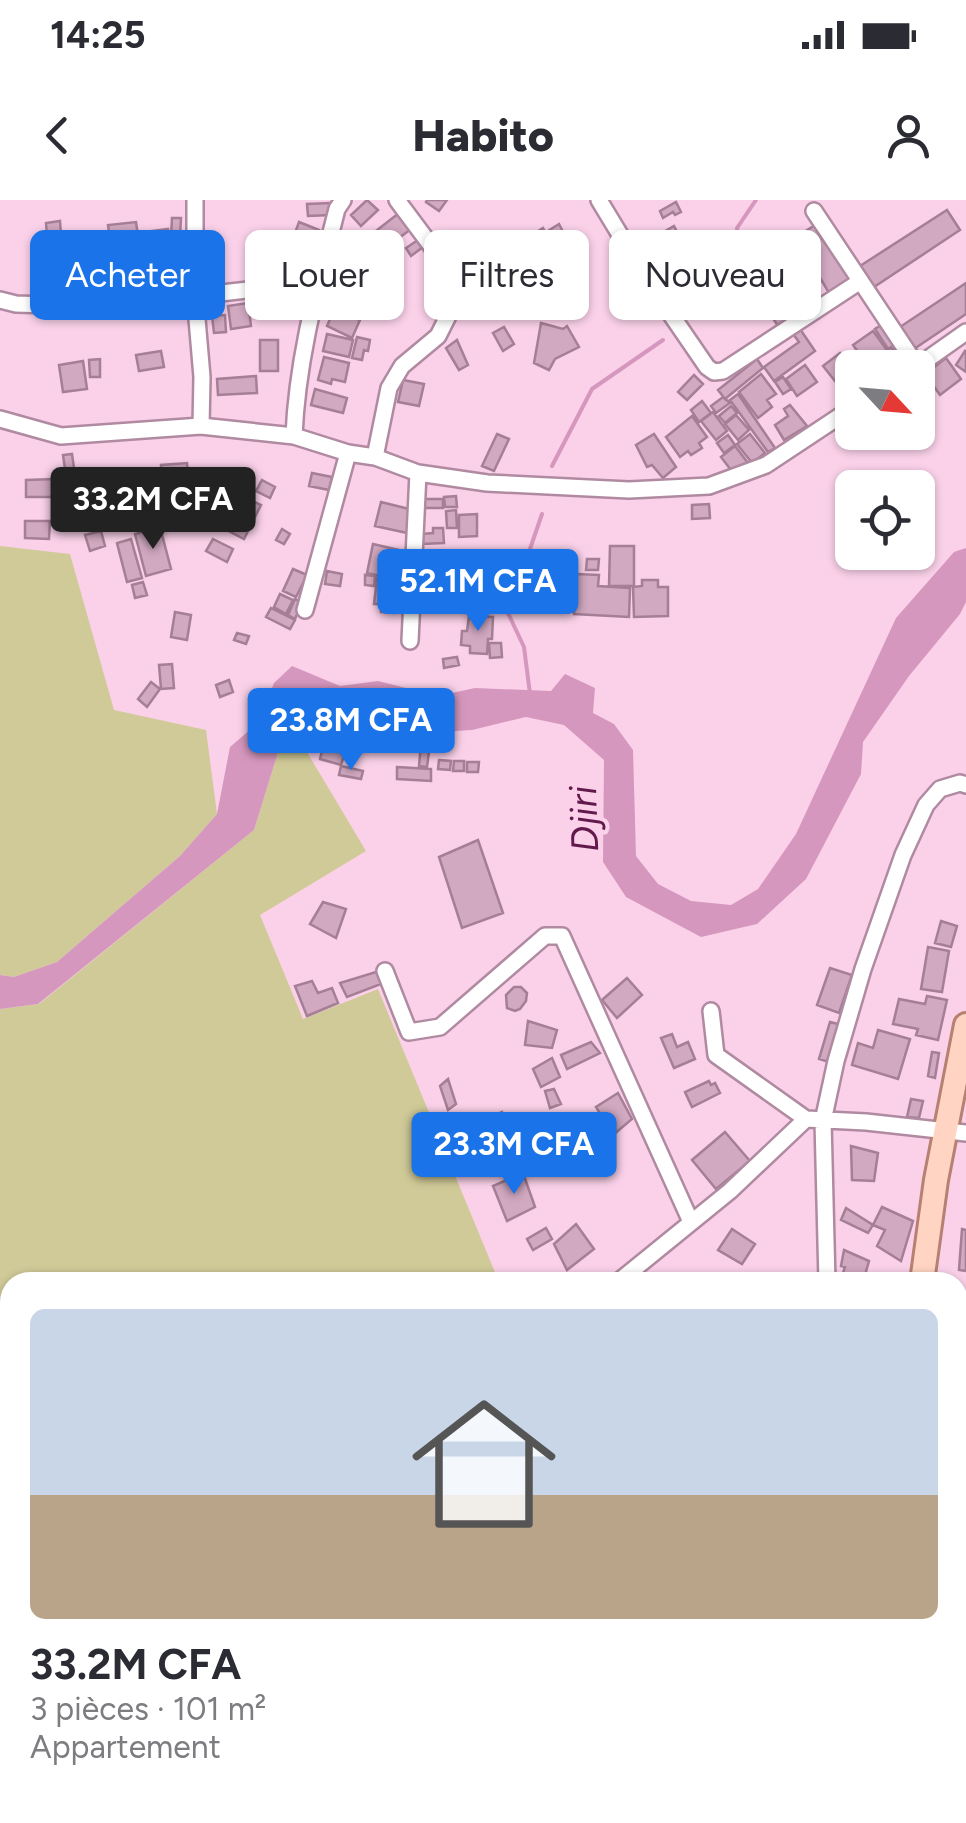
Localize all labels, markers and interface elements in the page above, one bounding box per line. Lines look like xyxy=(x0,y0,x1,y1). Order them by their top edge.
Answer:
text: 14:25 xyxy=(50,12,146,58)
icon: back xyxy=(30,108,85,163)
text: Habito xyxy=(412,108,554,162)
icon: person xyxy=(881,108,936,163)
chip: Acheter xyxy=(30,230,225,320)
chip: Louer xyxy=(245,230,404,320)
chip: Filtres xyxy=(424,230,589,320)
chip: Nouveau xyxy=(609,230,821,320)
north arrow xyxy=(835,350,935,450)
map controls xyxy=(835,350,935,570)
pin: 33.2M CFA xyxy=(39,467,267,552)
button: locate xyxy=(835,470,935,570)
text: 33.2M CFA xyxy=(73,480,233,518)
pin: 52.1M CFA xyxy=(364,549,592,634)
text: 52.1M CFA xyxy=(399,562,557,600)
pin: 23.8M CFA xyxy=(237,688,465,773)
text: 23.8M CFA xyxy=(270,701,432,739)
water label: Djiri xyxy=(560,785,608,853)
pin: 23.3M CFA xyxy=(400,1112,628,1197)
text: 23.3M CFA xyxy=(434,1125,594,1163)
icon: home xyxy=(394,1374,574,1554)
text: 33.2M CFA xyxy=(30,1639,241,1690)
text: 3 pièces · 101 m² xyxy=(30,1690,266,1728)
text: Appartement xyxy=(30,1728,221,1766)

